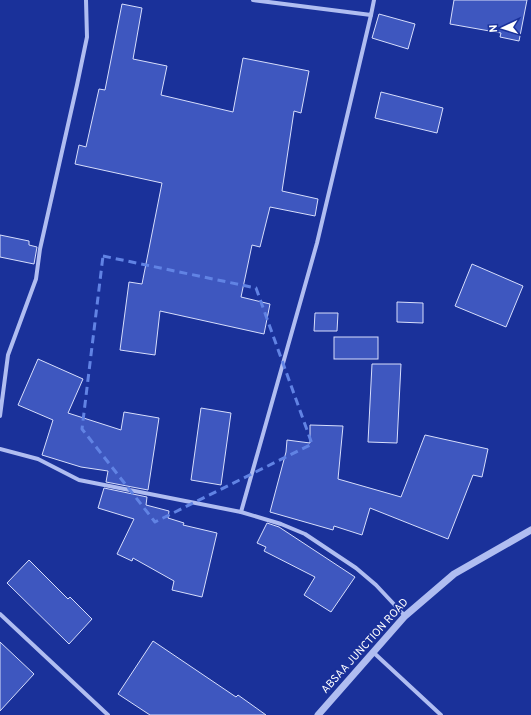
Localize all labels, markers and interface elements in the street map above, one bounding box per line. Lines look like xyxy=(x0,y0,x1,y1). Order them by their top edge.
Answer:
north arrow xyxy=(483,8,523,48)
text: N xyxy=(487,24,501,33)
street label: ABSAA JUNCTION ROAD xyxy=(318,595,412,697)

